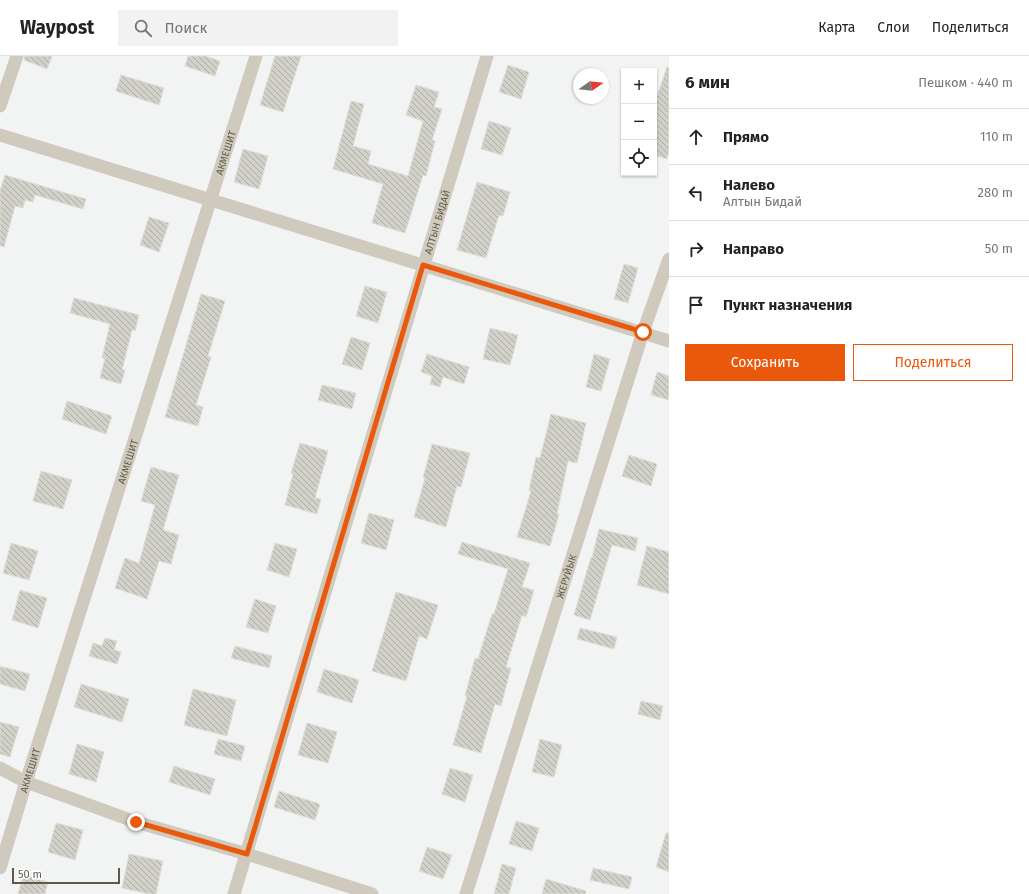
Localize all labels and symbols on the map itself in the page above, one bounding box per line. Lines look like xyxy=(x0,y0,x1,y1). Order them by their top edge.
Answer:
north arrow xyxy=(573,68,609,104)
street label: АКМЕШИТ xyxy=(214,128,239,177)
street label: АЛТЫН БИДАЙ xyxy=(422,188,453,256)
route start xyxy=(634,323,652,341)
street label: АКМЕШИТ xyxy=(116,437,141,486)
street label: ЖЕРУЙЫК xyxy=(554,553,580,600)
street label: АКМЕШИТ xyxy=(18,746,44,794)
route end xyxy=(127,813,145,831)
scale bar xyxy=(12,866,120,885)

